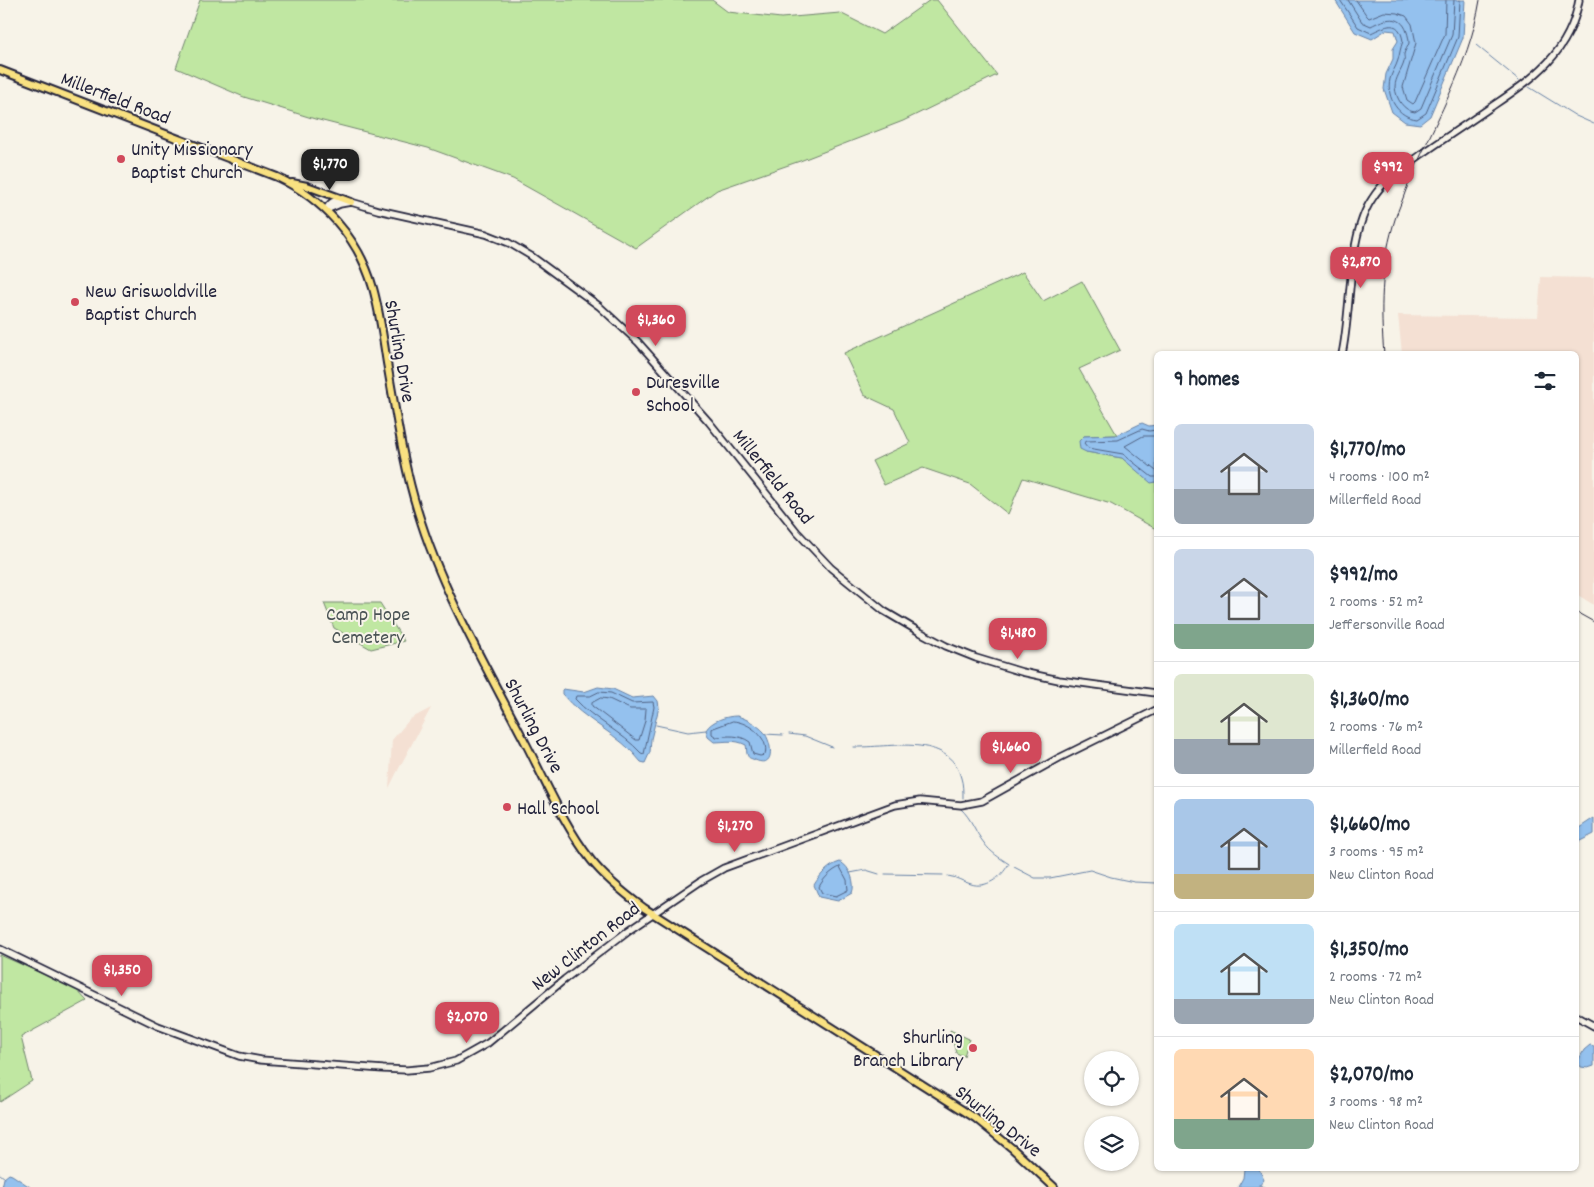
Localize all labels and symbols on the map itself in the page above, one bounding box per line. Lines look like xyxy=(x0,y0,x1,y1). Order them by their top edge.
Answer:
street label: Millerfield Road xyxy=(56,66,174,134)
place label: Unity Missionary Baptist Church xyxy=(131,137,253,188)
pin: $1,770 xyxy=(289,148,371,191)
pin: $992 xyxy=(1358,152,1418,194)
marker: Unity Missionary Baptist Church xyxy=(115,153,127,165)
pin: $2,870 xyxy=(1320,246,1402,289)
place label: New Griswoldville Baptist Church xyxy=(85,279,217,330)
marker: New Griswoldville Baptist Church xyxy=(69,296,81,308)
street label: Shurling Drive xyxy=(375,298,421,405)
pin: $1,360 xyxy=(615,304,697,347)
place label: Duresville School xyxy=(646,370,720,421)
marker: Duresville School xyxy=(630,386,642,398)
street label: Millerfield Road xyxy=(725,424,819,531)
park label: Camp Hope Cemetery xyxy=(326,602,410,653)
pin: $1,480 xyxy=(977,618,1059,660)
street label: Shurling Drive xyxy=(496,674,569,779)
pin: $1,660 xyxy=(970,732,1052,774)
place label: Hall School xyxy=(517,796,600,824)
marker: Hall School xyxy=(501,801,513,813)
pin: $1,270 xyxy=(694,810,776,853)
street label: New Clinton Road xyxy=(527,896,647,999)
pin: $1,350 xyxy=(81,954,163,997)
pin: $2,070 xyxy=(426,1002,508,1044)
place label: Shurling Branch Library xyxy=(853,1025,964,1076)
marker: Shurling Branch Library xyxy=(967,1042,979,1054)
street label: Shurling Drive xyxy=(948,1079,1047,1165)

